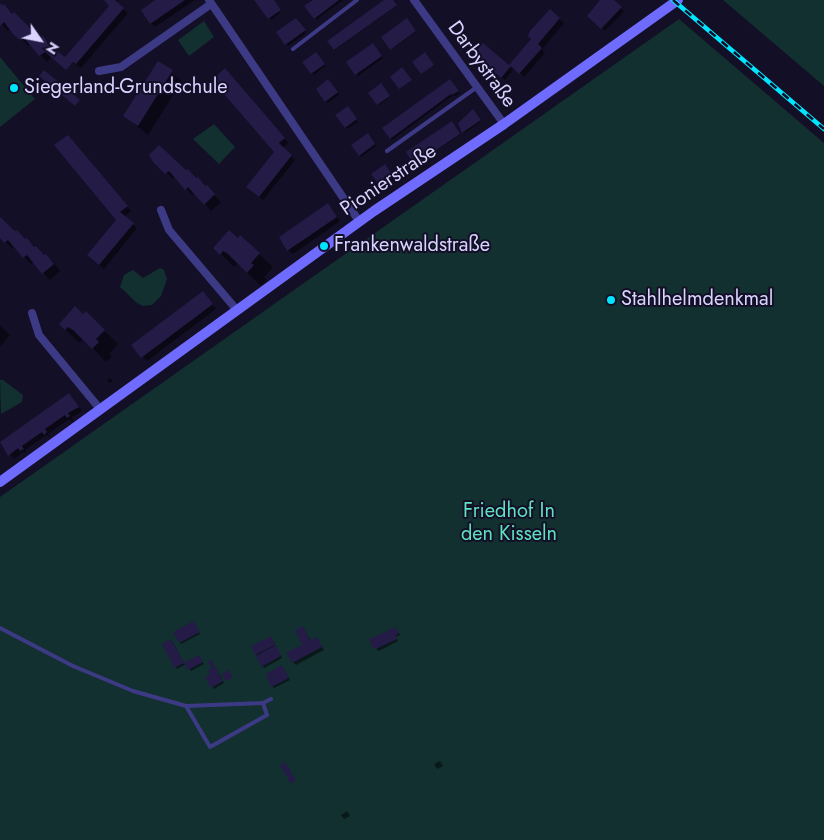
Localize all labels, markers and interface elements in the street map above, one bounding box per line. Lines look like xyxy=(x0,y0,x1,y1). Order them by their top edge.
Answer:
north arrow xyxy=(15,15,65,65)
street label: Darbystraße xyxy=(442,17,520,113)
text: N xyxy=(41,38,64,58)
place label: Siegerland-Grundschule xyxy=(24,76,228,100)
marker: Siegerland-Grundschule xyxy=(8,82,20,94)
street label: Pionierstraße xyxy=(336,140,442,222)
place label: Frankenwaldstraße xyxy=(334,234,490,258)
marker: Frankenwaldstraße xyxy=(318,240,330,252)
place label: Stahlhelmdenkmal xyxy=(621,288,773,312)
marker: Stahlhelmdenkmal xyxy=(605,294,617,306)
park label: Friedhof In den Kisseln xyxy=(461,500,557,547)

